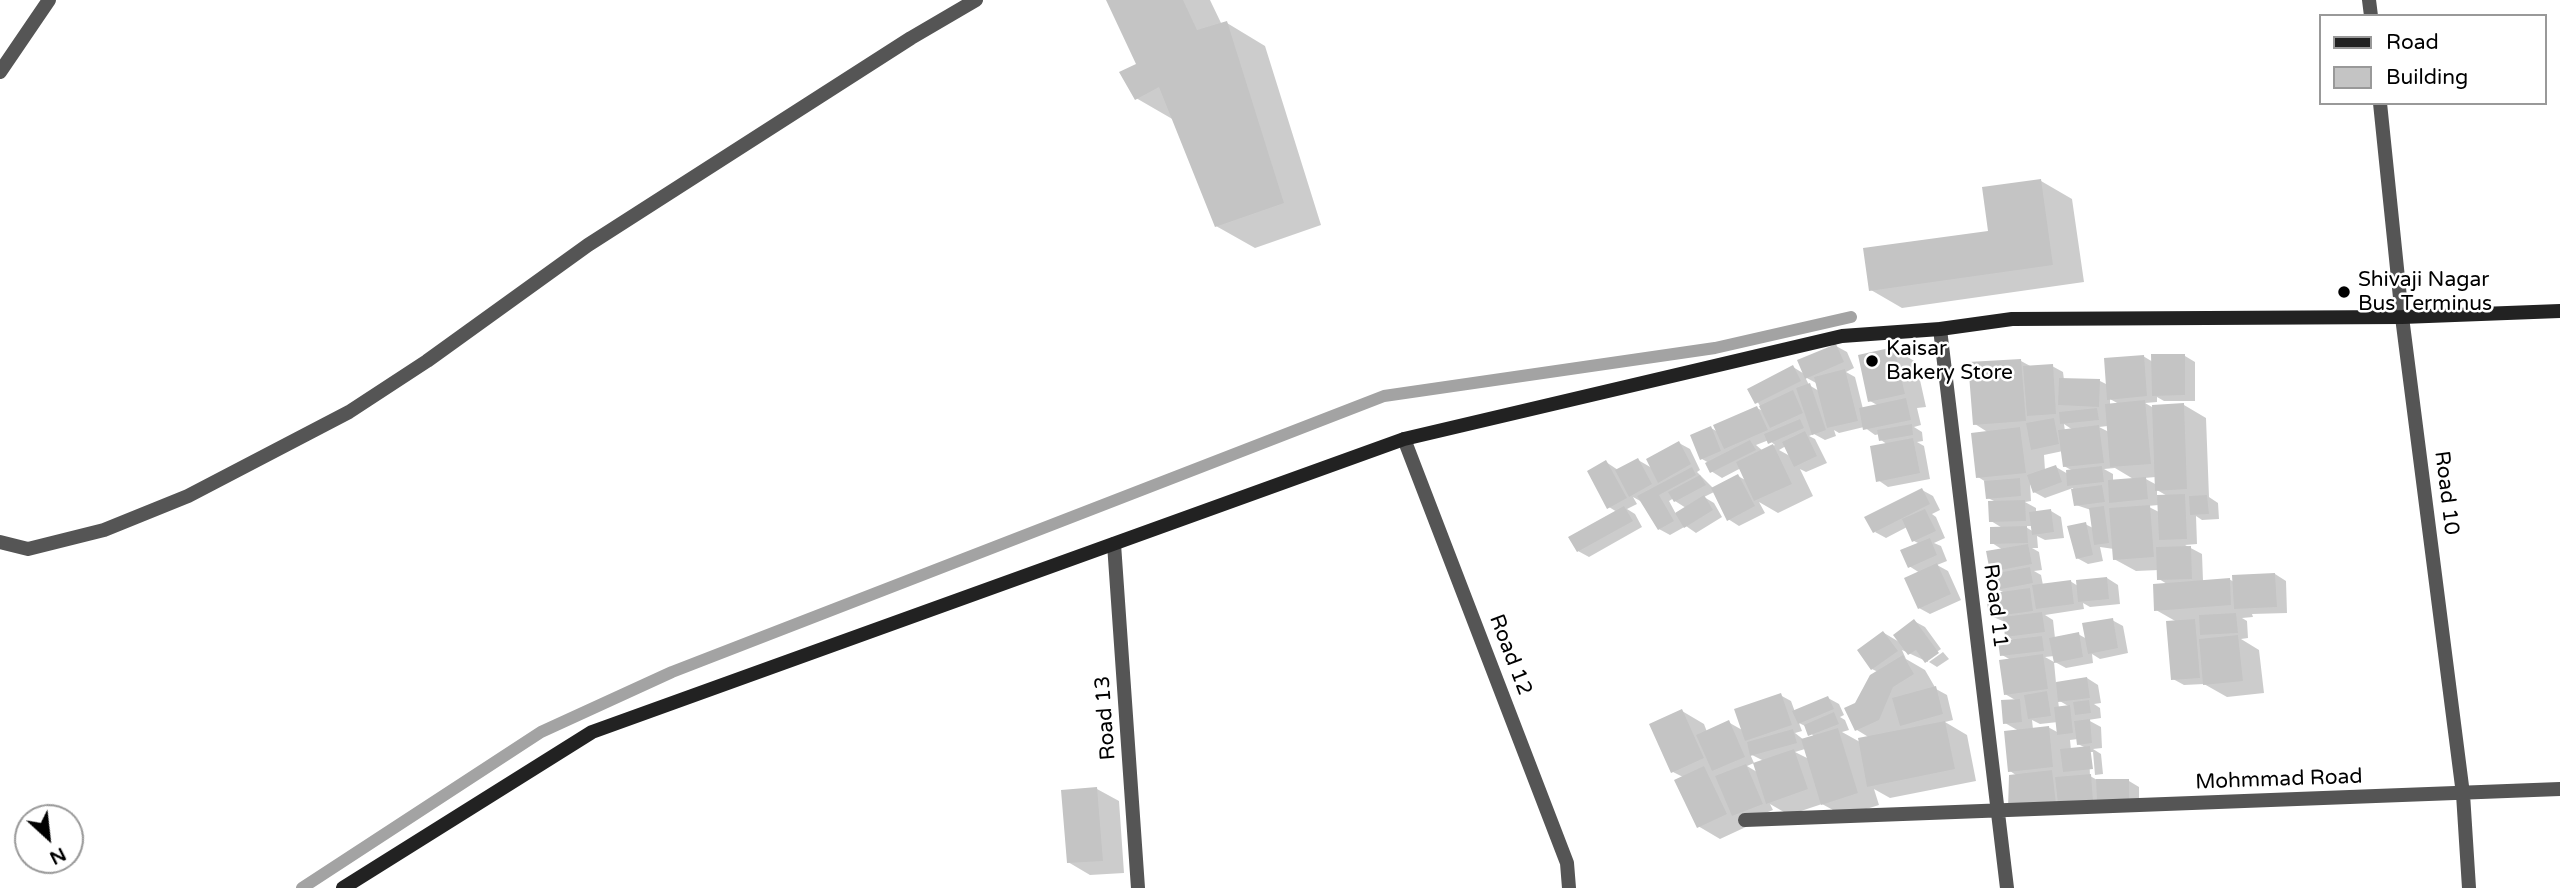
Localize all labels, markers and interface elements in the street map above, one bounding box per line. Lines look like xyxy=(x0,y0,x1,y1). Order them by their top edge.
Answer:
legend xyxy=(2318,14,2546,105)
text: Road xyxy=(2386,30,2439,55)
text: Building xyxy=(2386,65,2468,90)
place label: Shivaji Nagar Bus Terminus xyxy=(2358,267,2492,317)
marker: Shivaji Nagar Bus Terminus xyxy=(2336,284,2352,300)
place label: Kaisar Bakery Store xyxy=(1886,336,2013,386)
marker: Kaisar Bakery Store xyxy=(1864,353,1880,369)
street label: Road 10 xyxy=(2428,449,2464,537)
street label: Road 11 xyxy=(1977,562,2013,650)
street label: Road 12 xyxy=(1483,611,1537,699)
street label: Road 13 xyxy=(1090,675,1122,761)
street label: Mohmmad Road xyxy=(2195,764,2363,796)
north arrow xyxy=(14,804,84,874)
text: N xyxy=(46,843,69,869)

